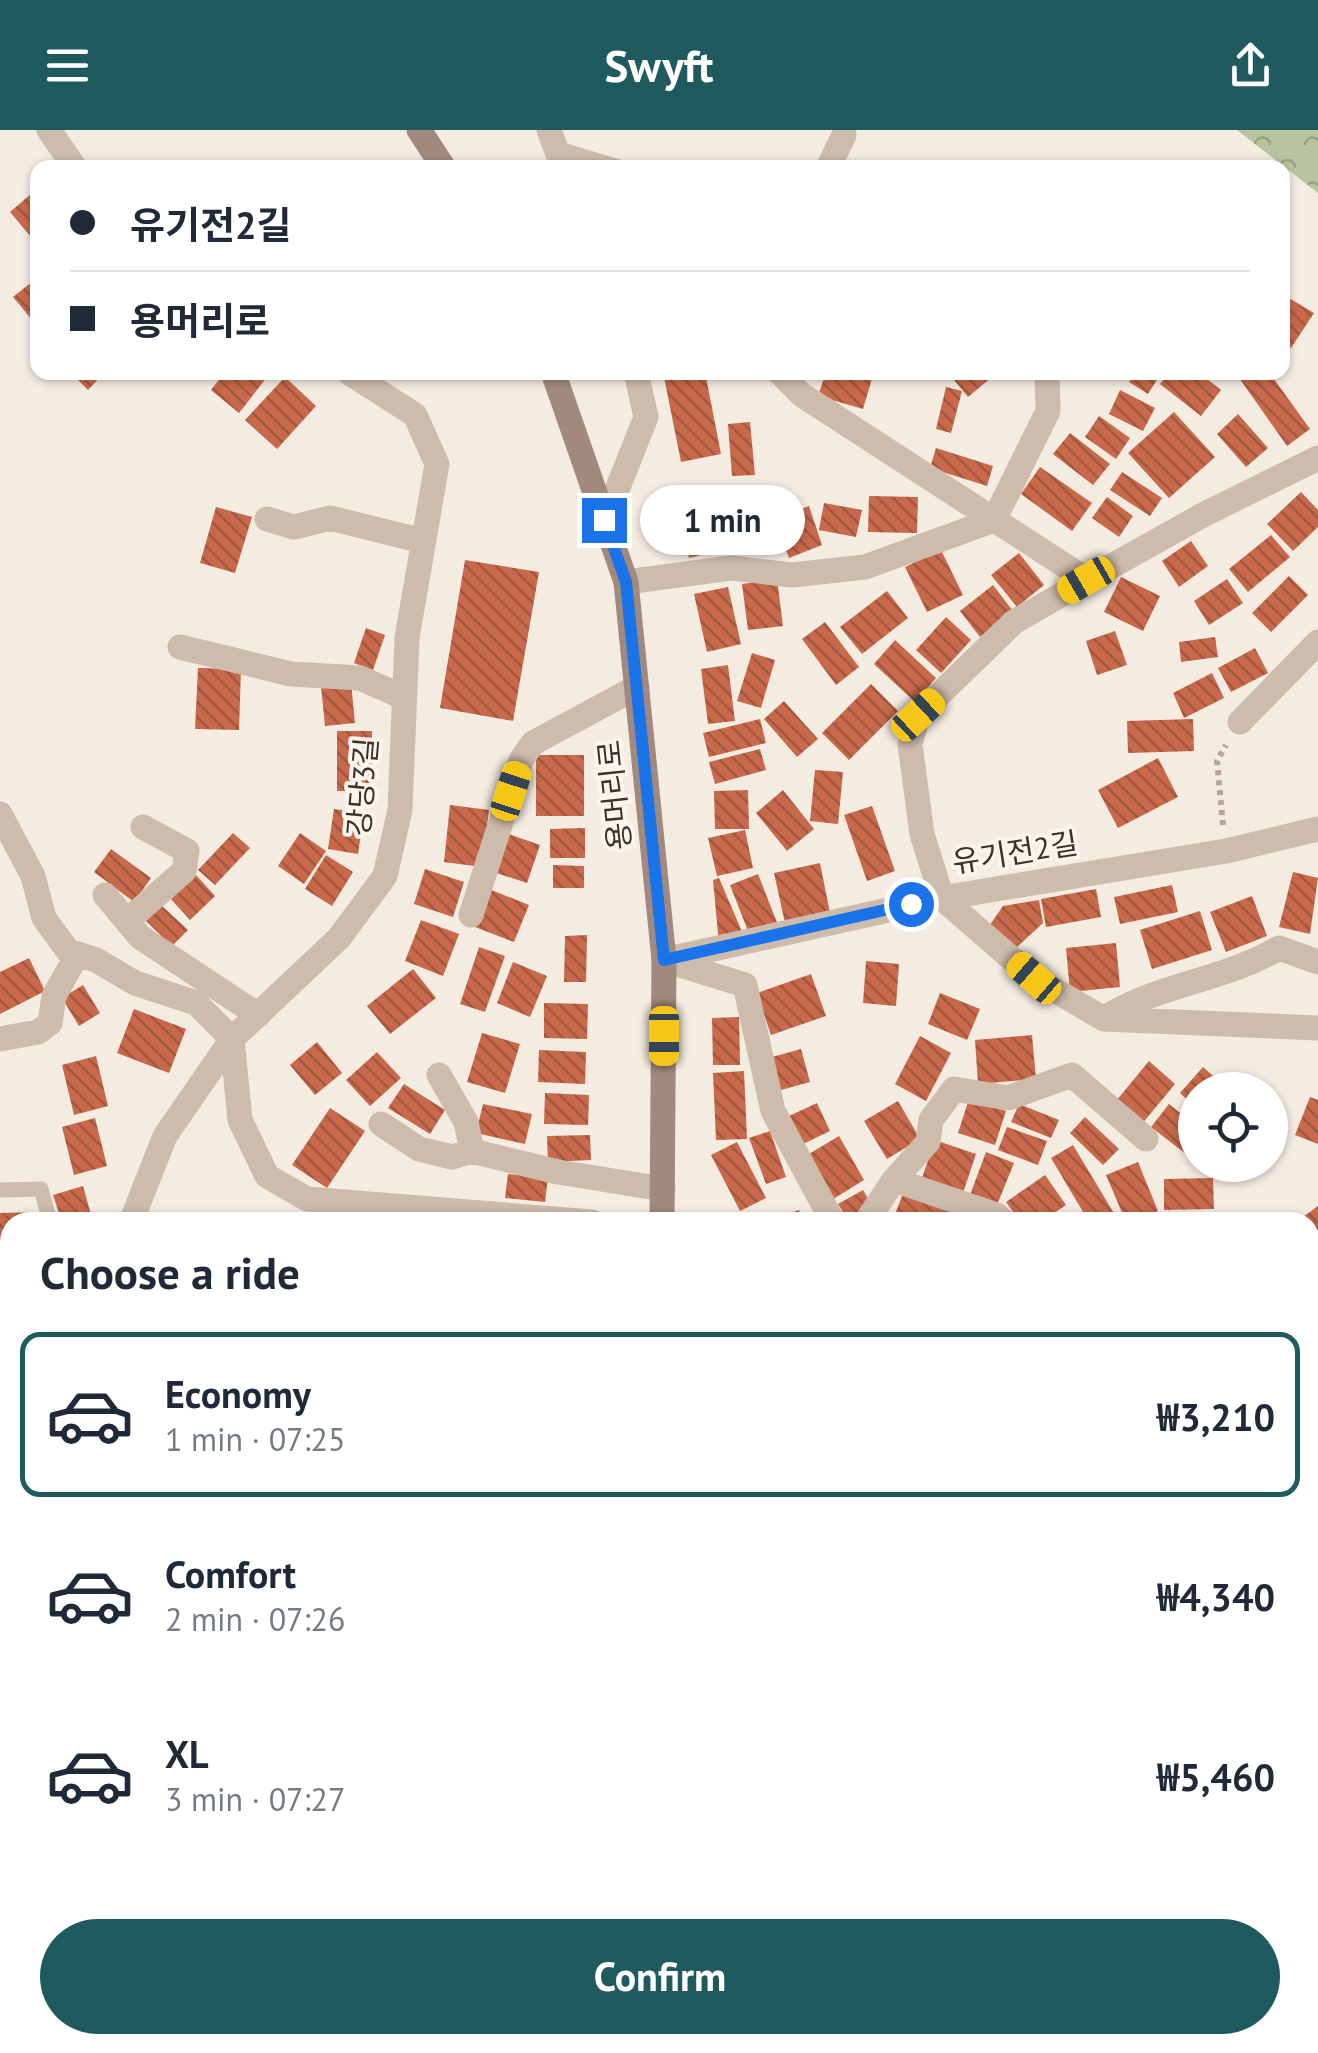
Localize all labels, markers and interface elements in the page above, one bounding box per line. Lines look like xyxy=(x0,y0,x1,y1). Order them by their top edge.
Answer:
text: Swyft xyxy=(604,36,714,94)
icon: menu xyxy=(40,38,95,93)
icon: share xyxy=(1223,38,1278,93)
text: 유기전2길 xyxy=(130,200,291,249)
text: 용머리로 xyxy=(130,296,270,345)
callout: 1 min xyxy=(639,485,804,555)
route end xyxy=(582,498,627,543)
text: 1 min xyxy=(683,499,762,541)
car xyxy=(1053,552,1119,608)
car xyxy=(886,684,950,746)
street label: 강당3길 xyxy=(338,736,385,838)
street label: 용머리로 xyxy=(588,738,639,852)
car xyxy=(487,758,535,824)
street label: 유기전2길 xyxy=(949,822,1080,881)
route start xyxy=(889,882,934,927)
car xyxy=(1002,947,1066,1009)
car xyxy=(649,1006,679,1066)
map controls xyxy=(1178,1072,1288,1182)
button: locate xyxy=(1178,1072,1288,1182)
text: Choose a ride xyxy=(40,1243,300,1301)
text: Economy xyxy=(165,1369,311,1418)
icon: car xyxy=(45,1370,135,1460)
text: ₩3,210 xyxy=(1157,1392,1275,1441)
text: 1 min · 07:25 xyxy=(165,1418,345,1460)
text: Comfort xyxy=(165,1549,296,1598)
icon: car xyxy=(45,1550,135,1640)
text: ₩4,340 xyxy=(1157,1572,1275,1621)
text: 2 min · 07:26 xyxy=(165,1598,345,1640)
text: XL xyxy=(165,1729,209,1778)
icon: car xyxy=(45,1730,135,1820)
text: ₩5,460 xyxy=(1157,1752,1275,1801)
text: 3 min · 07:27 xyxy=(165,1778,345,1820)
button: Confirm xyxy=(40,1919,1280,2034)

